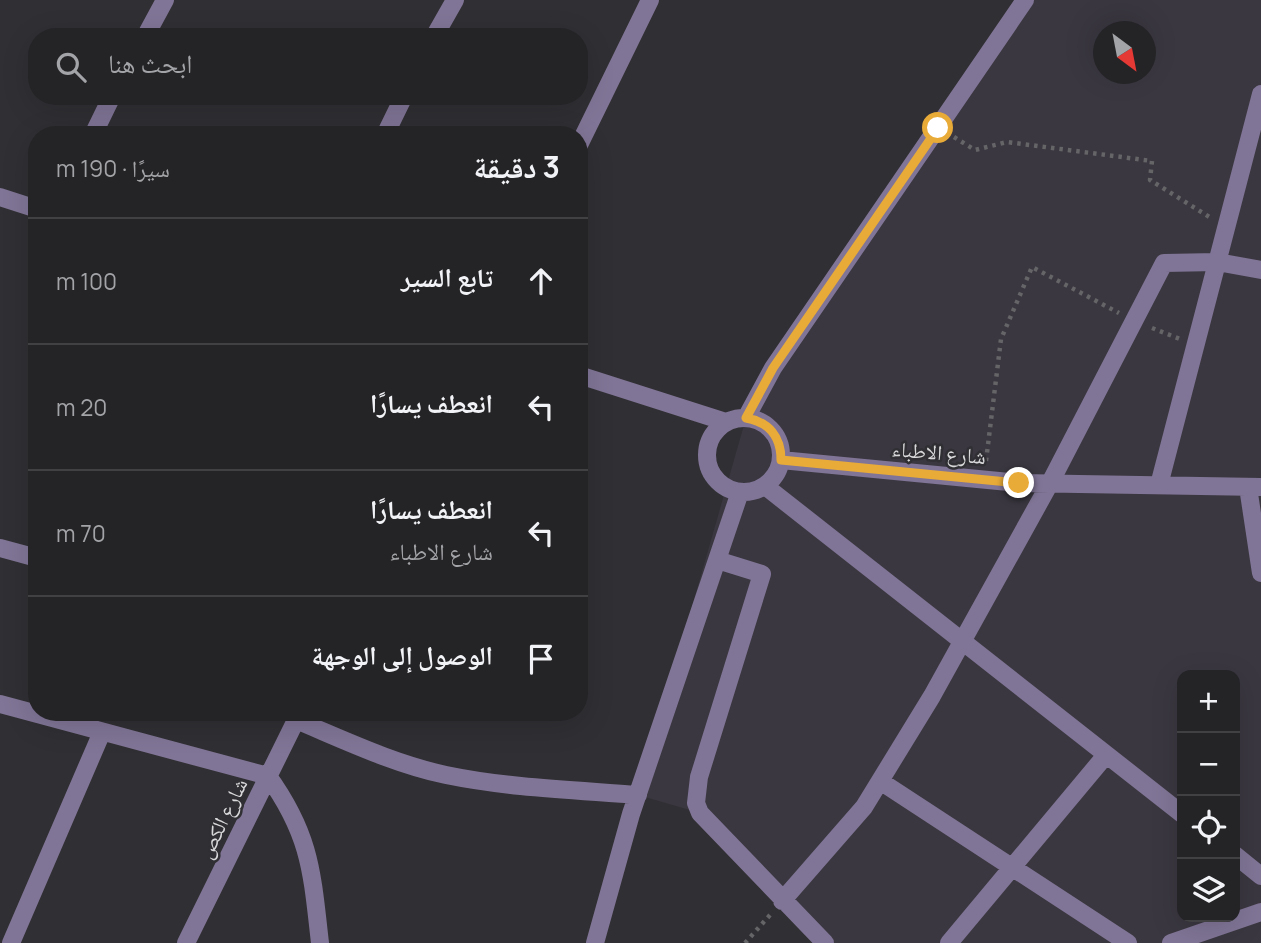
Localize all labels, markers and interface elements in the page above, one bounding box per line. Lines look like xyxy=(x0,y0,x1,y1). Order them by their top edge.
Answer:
north arrow xyxy=(1093,21,1156,84)
search box xyxy=(28,28,588,105)
text: ابحث هنا xyxy=(108,45,192,81)
icon: search xyxy=(52,48,90,86)
route start xyxy=(922,112,953,143)
text: 3 دقيقة xyxy=(474,146,560,187)
text: سيرًا · 190 m xyxy=(56,152,170,184)
text: تابع السير xyxy=(401,259,493,295)
icon: ahead xyxy=(522,262,560,300)
text: 100 m xyxy=(56,265,117,297)
text: انعطف يسارًا xyxy=(370,385,493,421)
icon: left xyxy=(522,388,560,426)
text: 20 m xyxy=(56,391,107,423)
street label: شارع الاطباء xyxy=(891,434,987,470)
route end xyxy=(1003,467,1034,498)
text: انعطف يسارًا xyxy=(370,491,493,527)
icon: left xyxy=(522,514,560,552)
text: 70 m xyxy=(56,517,106,549)
text: شارع الاطباء xyxy=(390,535,493,567)
text: الوصول إلى الوجهة xyxy=(312,637,493,673)
icon: arrive xyxy=(522,640,560,678)
map controls xyxy=(1177,670,1240,922)
button: + xyxy=(1177,670,1240,733)
button: − xyxy=(1177,733,1240,796)
street label: شارع الكص xyxy=(191,773,253,863)
button: locate xyxy=(1177,796,1240,859)
button: layers xyxy=(1177,859,1240,922)

